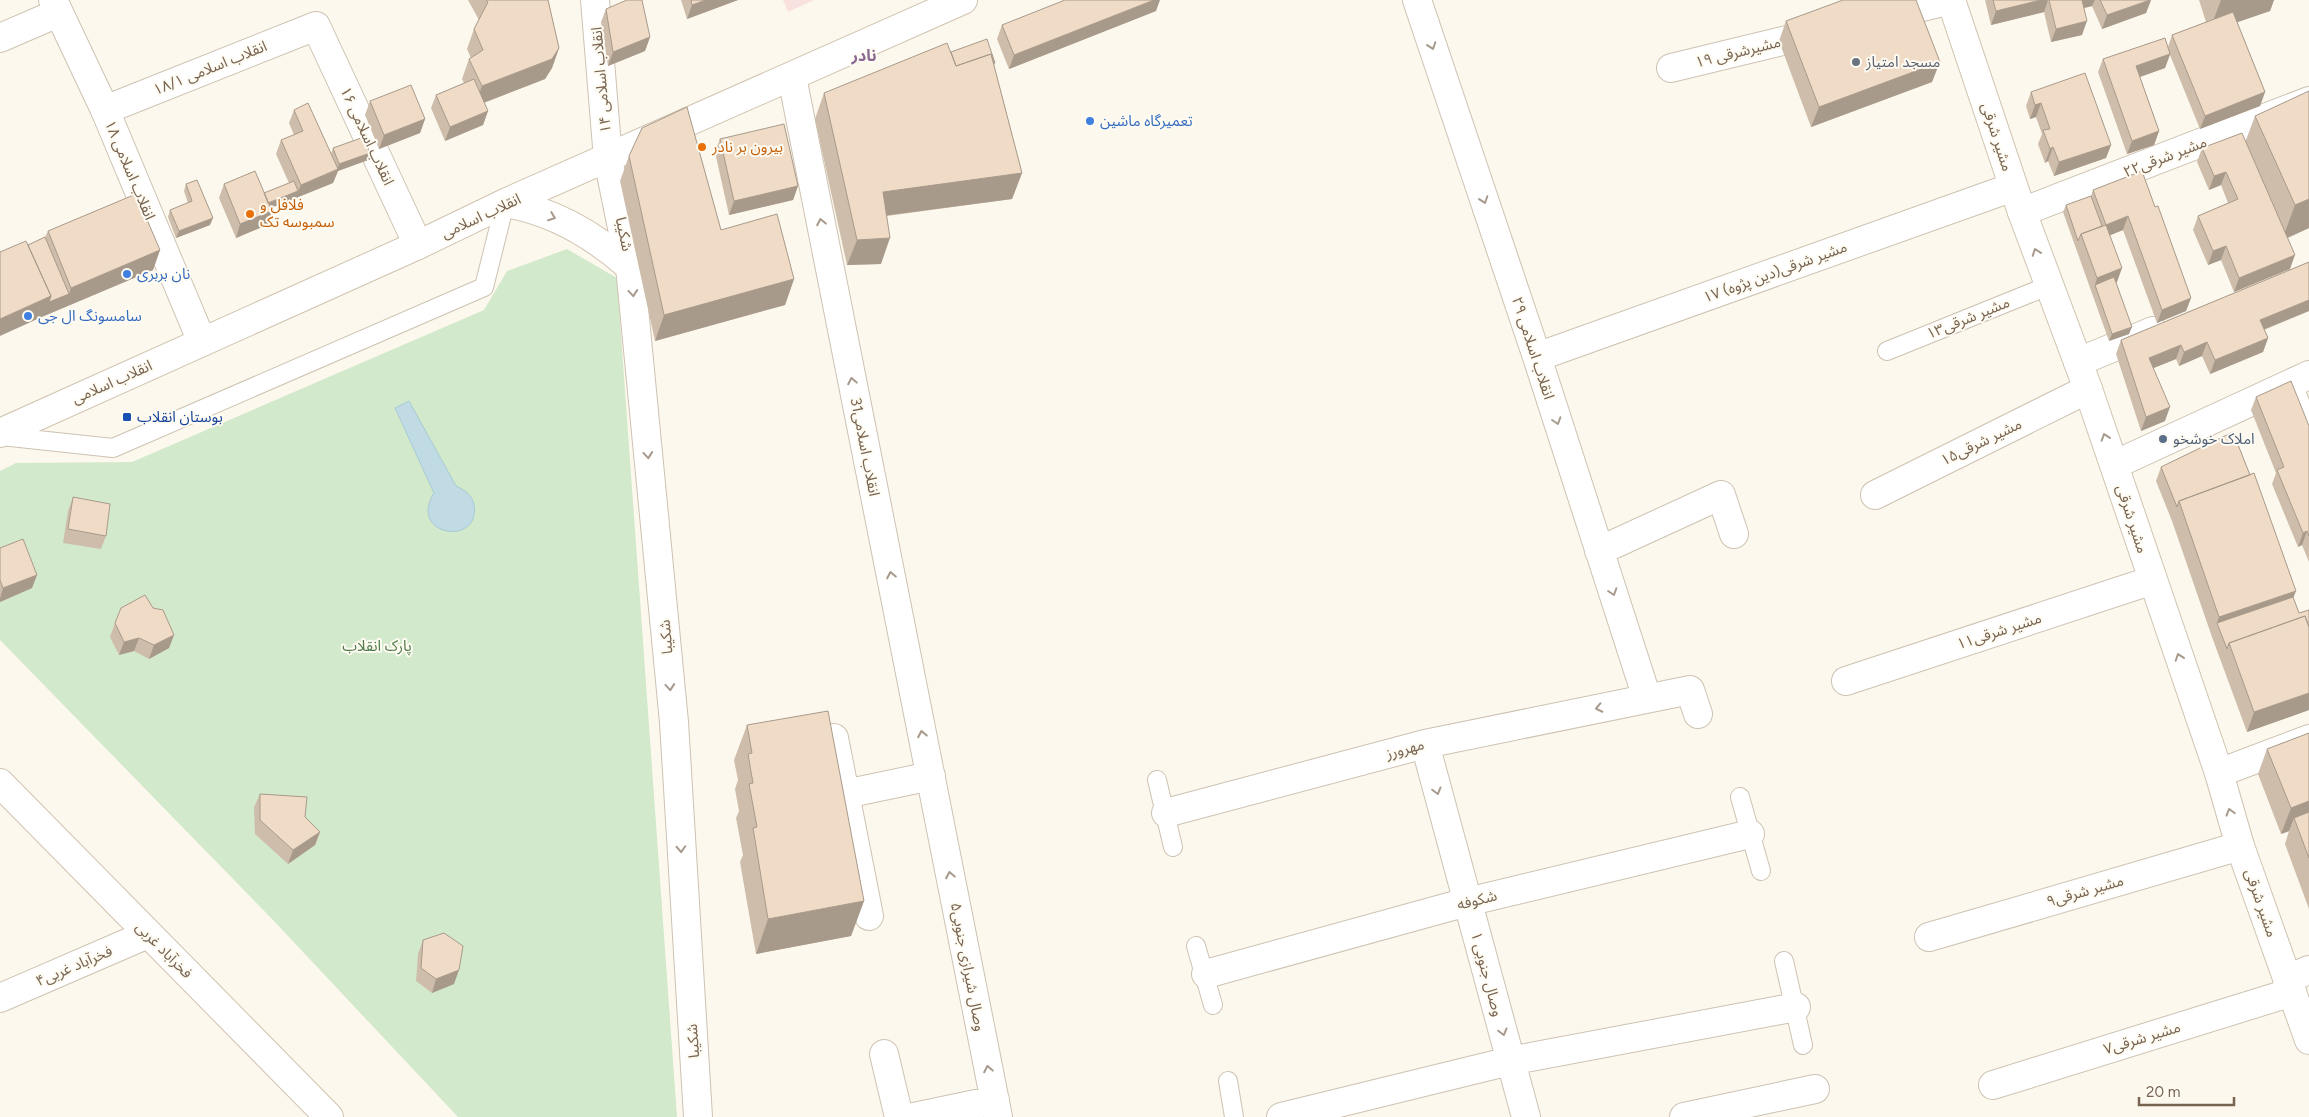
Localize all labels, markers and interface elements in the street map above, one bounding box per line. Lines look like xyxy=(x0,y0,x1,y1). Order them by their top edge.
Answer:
street label: ۱۴ انقلاب اسلامی xyxy=(587,26,615,134)
street label: مشیرشرقی ۱۹ xyxy=(1693,33,1783,71)
street label: ۱۸/۱ انقلاب اسلامی xyxy=(150,37,270,99)
one-way arrow xyxy=(1426,42,1436,50)
district label: نادر xyxy=(851,46,876,65)
place label: مسجد امتیاز xyxy=(1865,53,1940,71)
marker: مسجد امتیاز xyxy=(1850,56,1862,68)
street label: ۱۶ انقلاب اسلامی xyxy=(336,84,398,188)
street label: مشیر شرقی xyxy=(1977,101,2017,173)
place label: تعمیرگاه ماشین xyxy=(1100,112,1193,130)
marker: تعمیرگاه ماشین xyxy=(1084,115,1096,127)
street label: ۱۸ انقلاب اسلامی xyxy=(101,117,159,223)
street label: مشیر شرقی۲۲ xyxy=(2121,133,2209,181)
place label: بیرون بر نادر xyxy=(711,138,783,156)
marker: بیرون بر نادر xyxy=(696,141,708,153)
street label: انقلاب اسلامی xyxy=(438,190,524,242)
place label: فلافل و سمبوسه تک xyxy=(260,196,335,231)
one-way arrow xyxy=(1478,196,1488,204)
marker: فلافل و سمبوسه تک xyxy=(244,208,256,220)
one-way arrow xyxy=(547,210,556,221)
street label: شکیبا xyxy=(612,215,636,253)
one-way arrow xyxy=(816,217,826,226)
street label: ۱۷ مشیر شرقی(دین پژوه) xyxy=(1701,238,1850,307)
one-way arrow xyxy=(2032,248,2042,257)
place label: نان بربری xyxy=(137,265,190,283)
marker: نان بربری xyxy=(121,268,133,280)
one-way arrow xyxy=(627,290,638,298)
street label: ۱۳مشیر شرقی xyxy=(1924,293,2012,343)
street label: انقلاب اسلامی ۲۹ xyxy=(1508,294,1558,402)
place label: سامسونگ ال جی xyxy=(38,307,142,325)
marker: سامسونگ ال جی xyxy=(22,310,34,322)
street label: انقلاب اسلامی xyxy=(69,356,155,408)
one-way arrow xyxy=(847,377,858,385)
street label: 31انقلاب اسلامی xyxy=(847,396,883,498)
place label: بوستان انقلاب xyxy=(137,408,223,426)
marker: بوستان انقلاب xyxy=(121,411,133,423)
street label: مشیر شرقی۱۵ xyxy=(1937,415,2025,469)
one-way arrow xyxy=(1552,416,1562,425)
place label: املاک خوشخو‌ xyxy=(2173,430,2255,448)
one-way arrow xyxy=(2101,433,2111,442)
marker: املاک خوشخو‌ xyxy=(2157,433,2169,445)
one-way arrow xyxy=(642,451,653,459)
street label: مشیر شرقی xyxy=(2112,483,2152,555)
one-way arrow xyxy=(886,570,896,579)
one-way arrow xyxy=(1607,587,1617,596)
street label: مشیر شرقی۱۱ xyxy=(1954,609,2044,653)
street label: شکیبا xyxy=(656,619,676,655)
park label: پارک انقلاب xyxy=(342,637,412,656)
one-way arrow xyxy=(2175,654,2185,662)
one-way arrow xyxy=(664,683,675,691)
one-way arrow xyxy=(1595,702,1604,712)
one-way arrow xyxy=(918,730,928,739)
street label: مهرورز xyxy=(1383,735,1426,763)
one-way arrow xyxy=(1432,786,1442,794)
one-way arrow xyxy=(2226,808,2236,816)
one-way arrow xyxy=(676,845,687,853)
street label: مشیر شرقی xyxy=(2241,867,2281,939)
one-way arrow xyxy=(945,871,956,880)
street label: مشیر شرقی۹ xyxy=(2044,871,2126,911)
street label: شکوفه xyxy=(1455,886,1499,914)
street label: ۵وصال شیرازی جنوبی xyxy=(947,901,989,1033)
street label: فخرآباد غربی xyxy=(132,918,196,982)
street label: وصال جنوبی ۱ xyxy=(1467,930,1507,1018)
street label: ۴فخرآباد غربی xyxy=(33,942,115,990)
street label: مشیر شرقی۷ xyxy=(2101,1018,2183,1058)
street label: شکیبا xyxy=(683,1023,703,1059)
one-way arrow xyxy=(1497,1027,1507,1036)
one-way arrow xyxy=(984,1065,994,1074)
scale bar xyxy=(2139,1074,2234,1106)
text: 20 m xyxy=(2146,1083,2180,1101)

